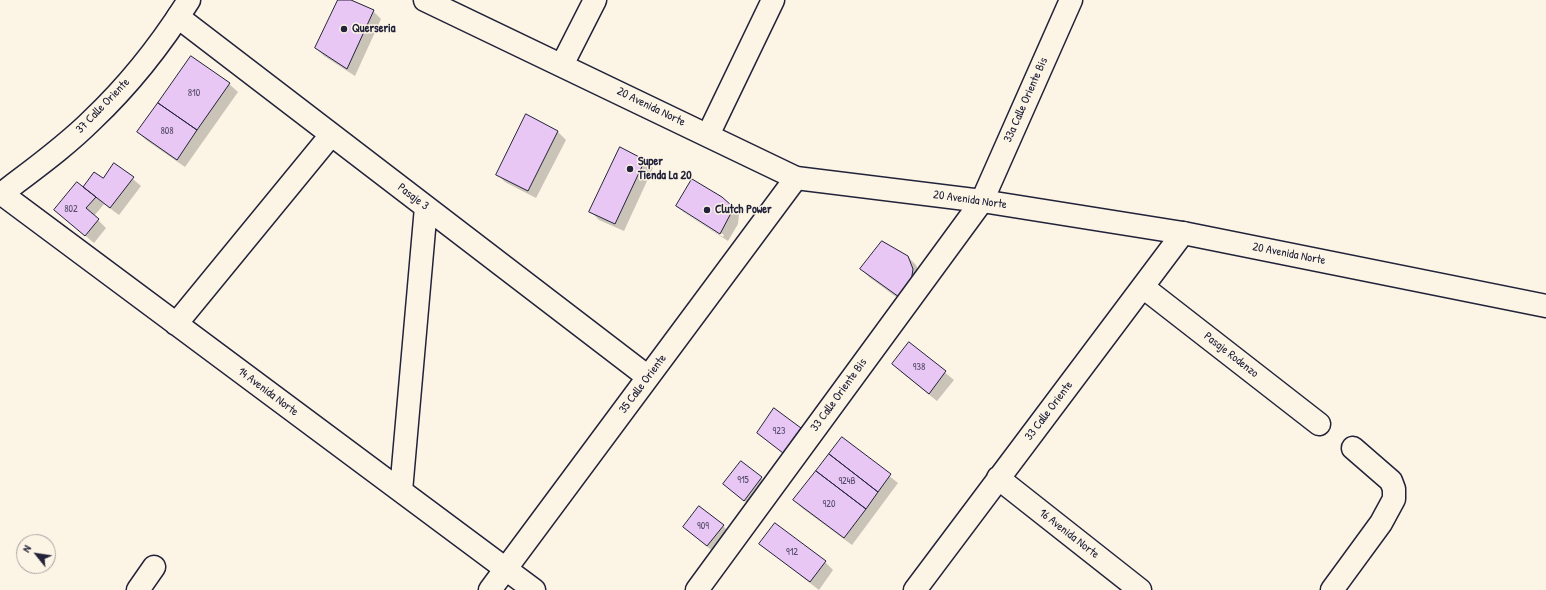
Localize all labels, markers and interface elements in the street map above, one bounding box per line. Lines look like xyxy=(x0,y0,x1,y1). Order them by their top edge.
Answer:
place label: Querseria xyxy=(352,22,395,36)
marker: Querseria xyxy=(339,24,349,34)
street label: 33a Calle Oriente Bis xyxy=(1001,55,1051,145)
street label: 37 Calle Oriente xyxy=(73,75,133,137)
street label: 20 Avenida Norte xyxy=(615,84,687,130)
house number: 810 xyxy=(188,87,200,99)
house number: 808 xyxy=(160,125,174,137)
place label: Super Tienda La 20 xyxy=(638,155,692,183)
marker: Super Tienda La 20 xyxy=(625,164,635,174)
street label: Pasaje 3 xyxy=(394,181,432,213)
street label: 20 Avenida Norte xyxy=(932,188,1008,212)
house number: 802 xyxy=(64,203,78,215)
place label: Clutch Power xyxy=(715,203,772,217)
marker: Clutch Power xyxy=(702,205,712,215)
street label: 20 Avenida Norte xyxy=(1251,240,1327,268)
street label: Pasaje Rodenzo xyxy=(1201,329,1261,381)
street label: 35 Calle Oriente xyxy=(616,352,670,416)
street label: 33 Calle Oriente Bis xyxy=(808,356,870,434)
house number: 938 xyxy=(913,361,925,373)
street label: 14 Avenida Norte xyxy=(235,365,301,419)
street label: 33 Calle Oriente xyxy=(1022,378,1076,444)
house number: 923 xyxy=(773,425,785,437)
house number: 915 xyxy=(737,474,749,486)
house number: 924B xyxy=(838,475,856,487)
house number: 920 xyxy=(823,498,835,510)
street label: 16 Avenida Norte xyxy=(1036,506,1102,562)
house number: 909 xyxy=(697,520,709,532)
north arrow xyxy=(16,534,56,574)
text: N xyxy=(19,542,34,555)
house number: 912 xyxy=(786,546,798,558)

